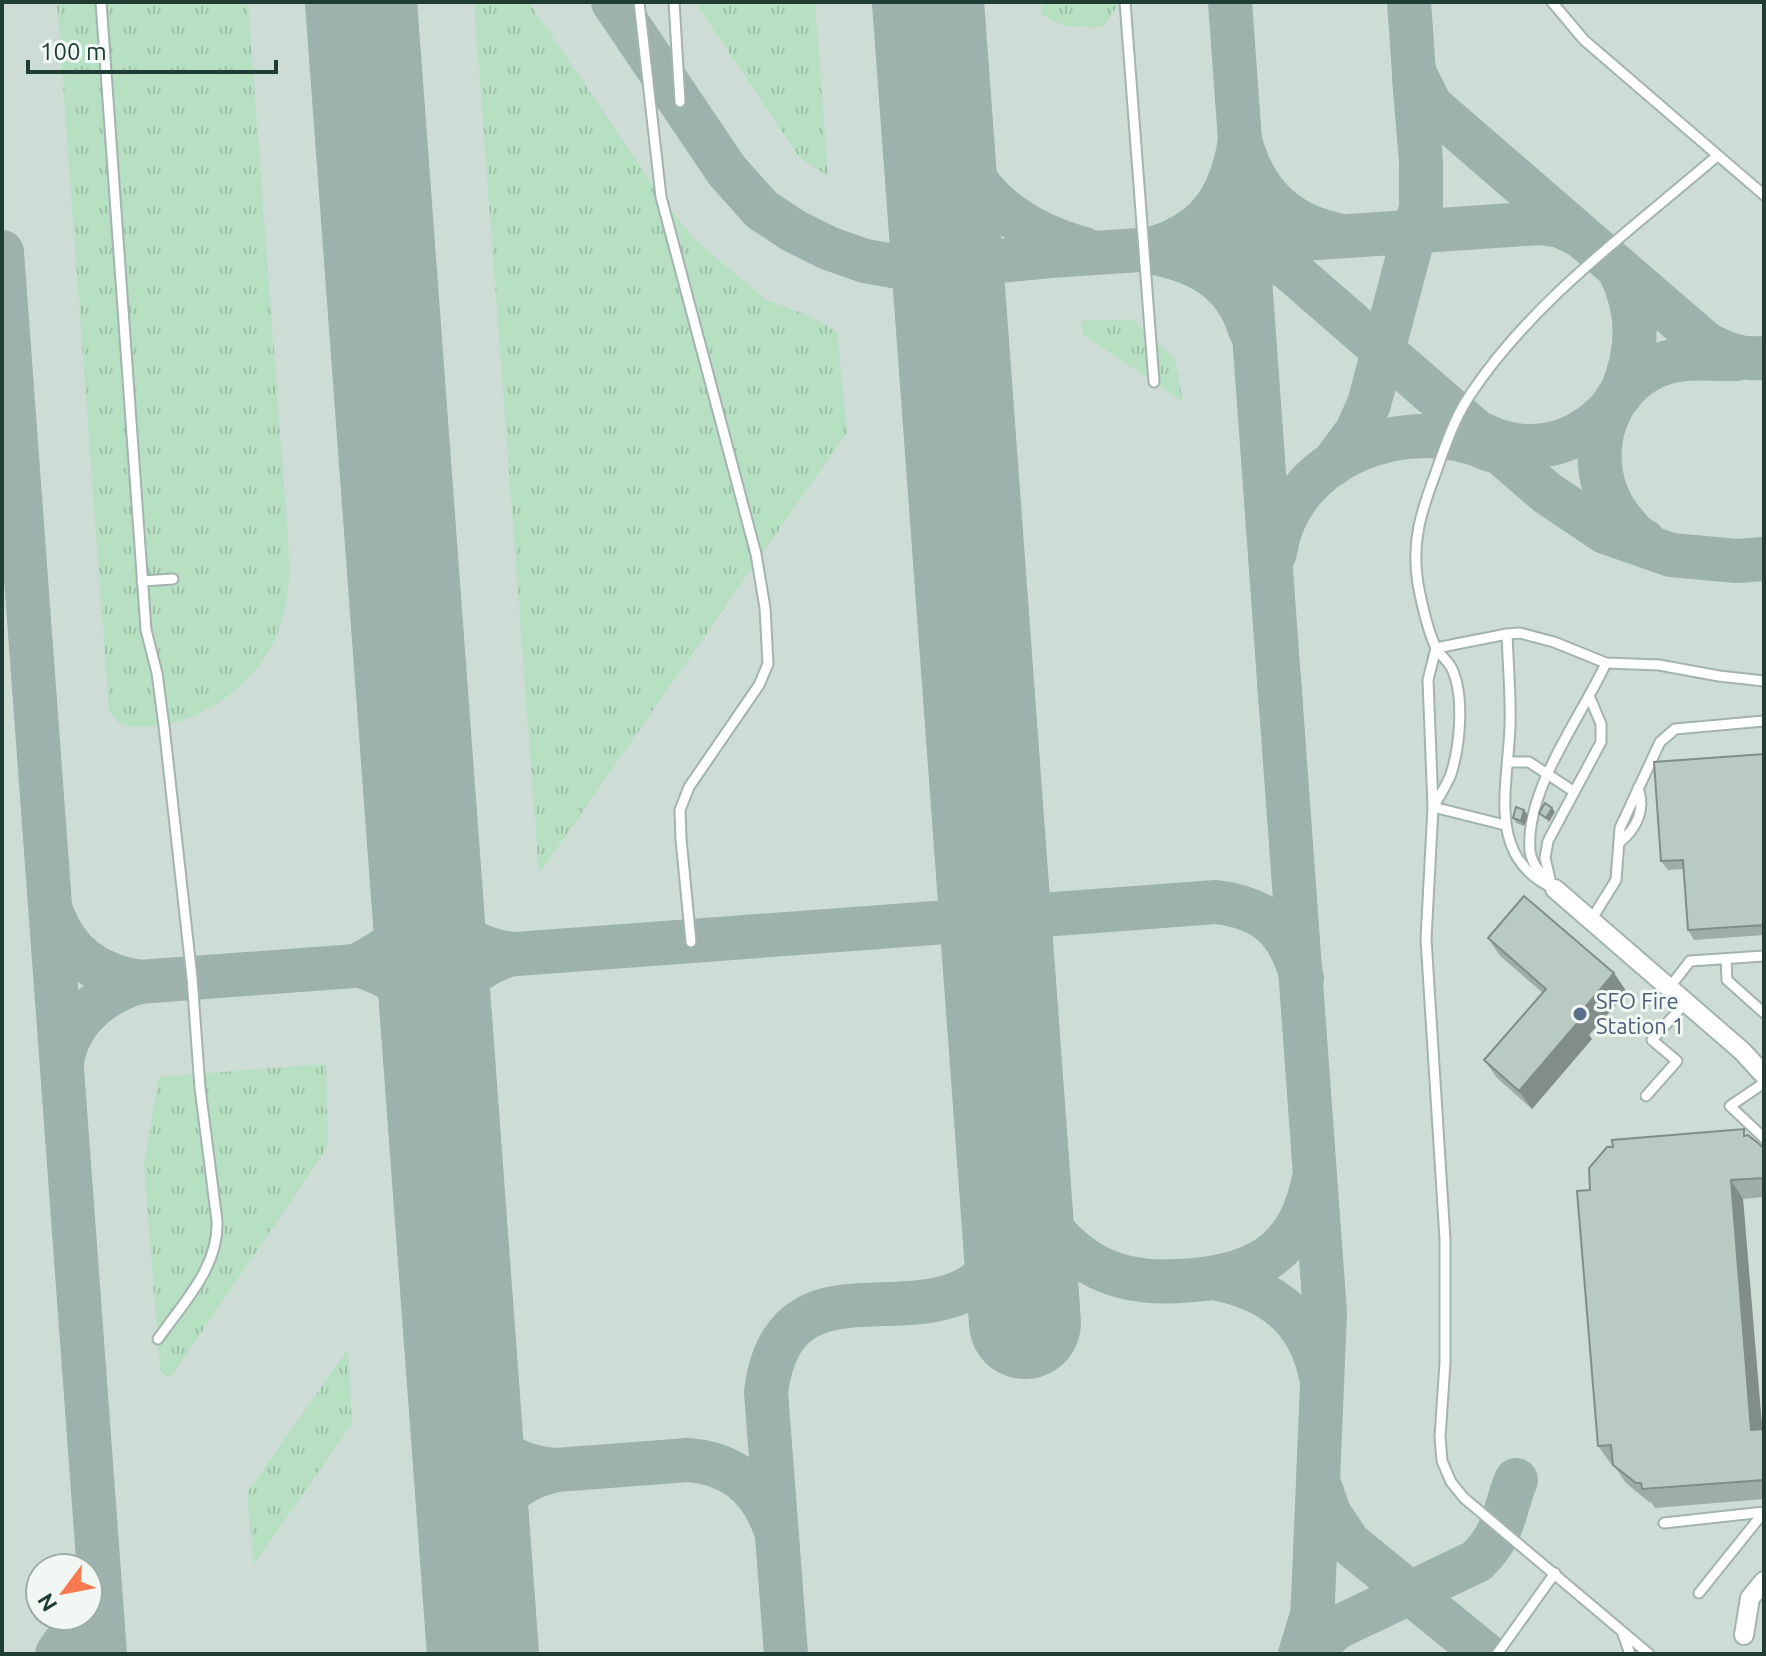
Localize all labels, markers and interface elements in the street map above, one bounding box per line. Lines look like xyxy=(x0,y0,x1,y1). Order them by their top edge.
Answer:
scale bar xyxy=(28,24,276,74)
text: 100 m xyxy=(40,38,107,65)
place label: SFO Fire Station 1 xyxy=(1596,988,1684,1038)
marker: SFO Fire Station 1 xyxy=(1571,1005,1589,1023)
north arrow xyxy=(24,1552,104,1632)
text: N xyxy=(32,1589,62,1616)

